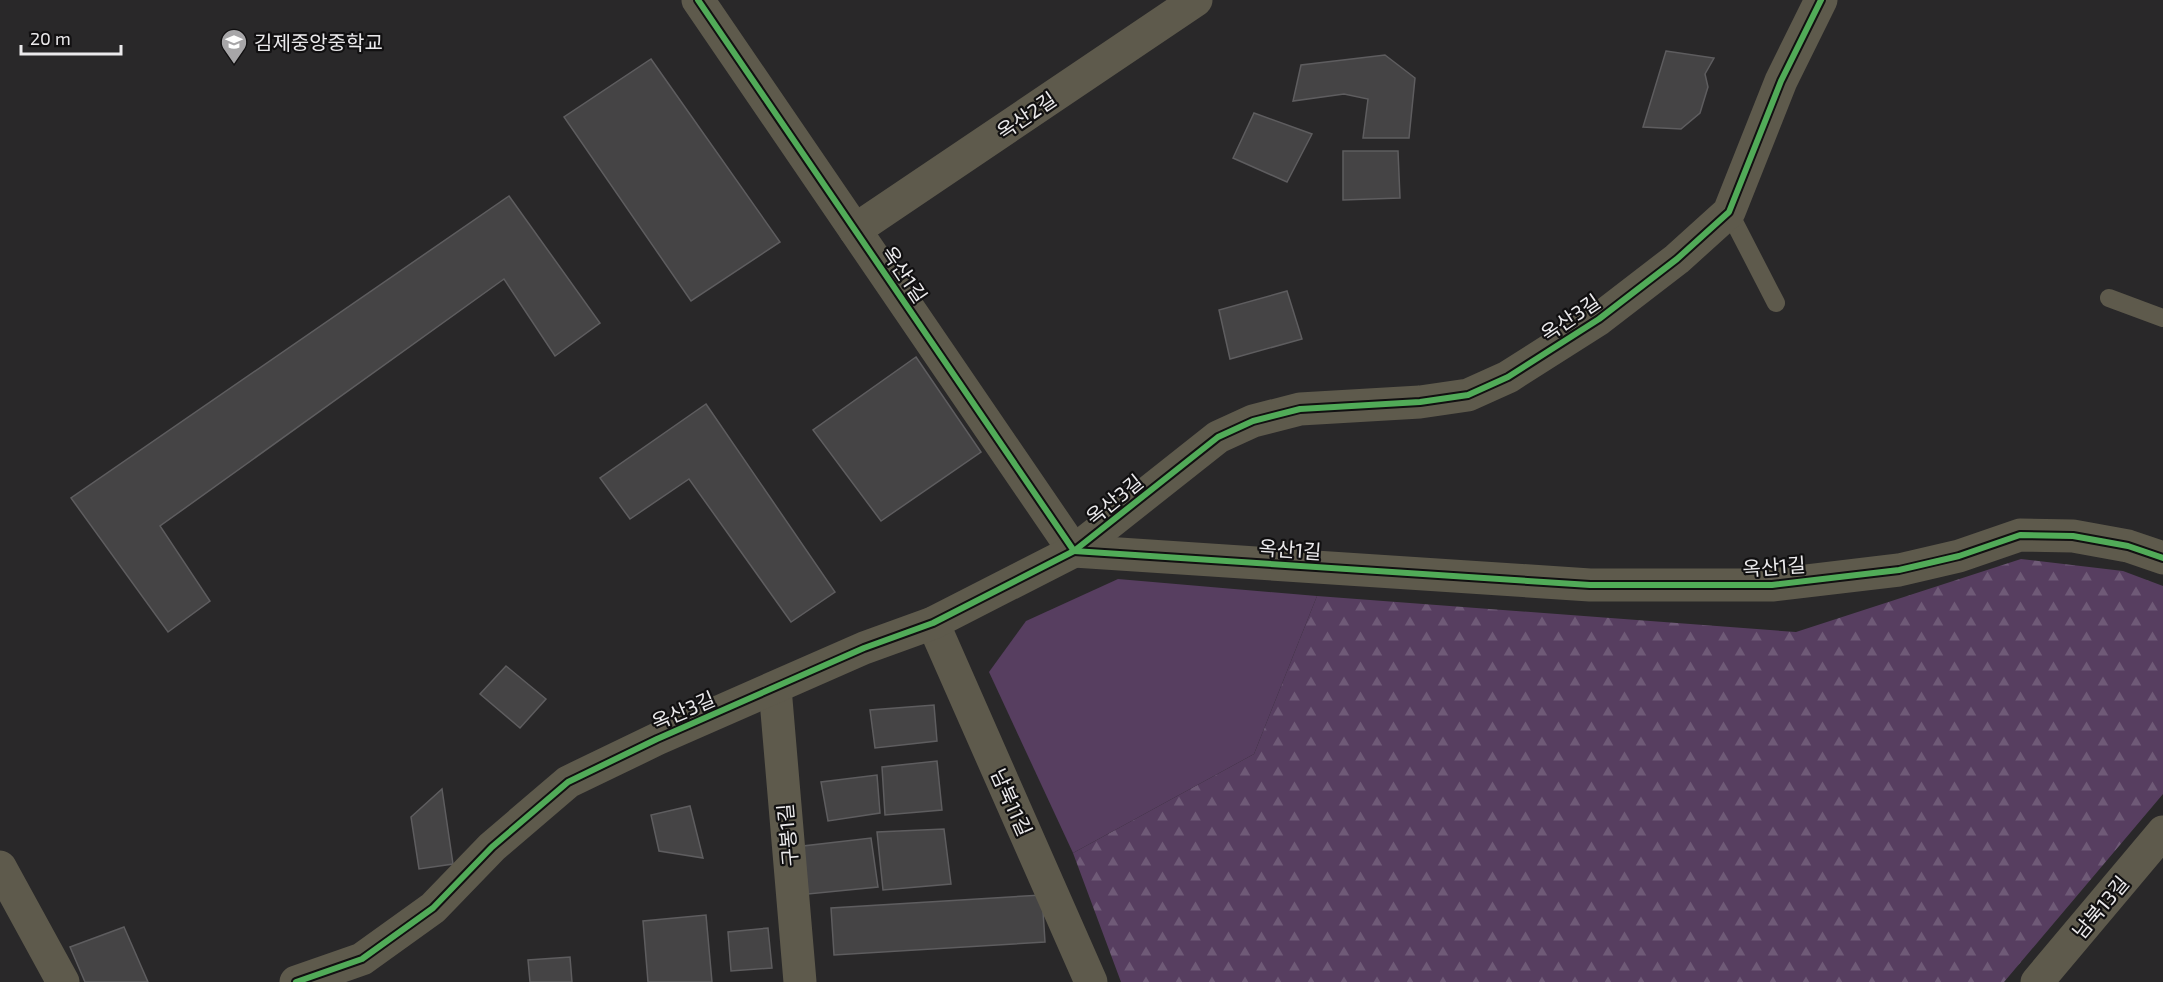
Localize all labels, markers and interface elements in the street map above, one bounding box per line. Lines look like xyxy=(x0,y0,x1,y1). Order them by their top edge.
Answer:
scale bar xyxy=(21,18,122,56)
text: 20 m xyxy=(30,27,71,49)
school or university icon: 김제중앙중학교 xyxy=(219,27,249,65)
place label: 김제중앙중학교 xyxy=(254,30,383,54)
street label: 옥산2길 xyxy=(992,86,1060,144)
street label: 옥산1길 xyxy=(877,241,933,307)
street label: 옥산3길 xyxy=(1536,289,1604,345)
street label: 옥산3길 xyxy=(1081,469,1147,529)
street label: 옥산1길 xyxy=(1258,535,1322,563)
street label: 옥산1길 xyxy=(1742,552,1806,580)
street label: 옥산3길 xyxy=(648,686,718,734)
street label: 남북11길 xyxy=(987,765,1037,839)
street label: 구봉1길 xyxy=(772,802,802,868)
street label: 남북13길 xyxy=(2067,871,2133,943)

